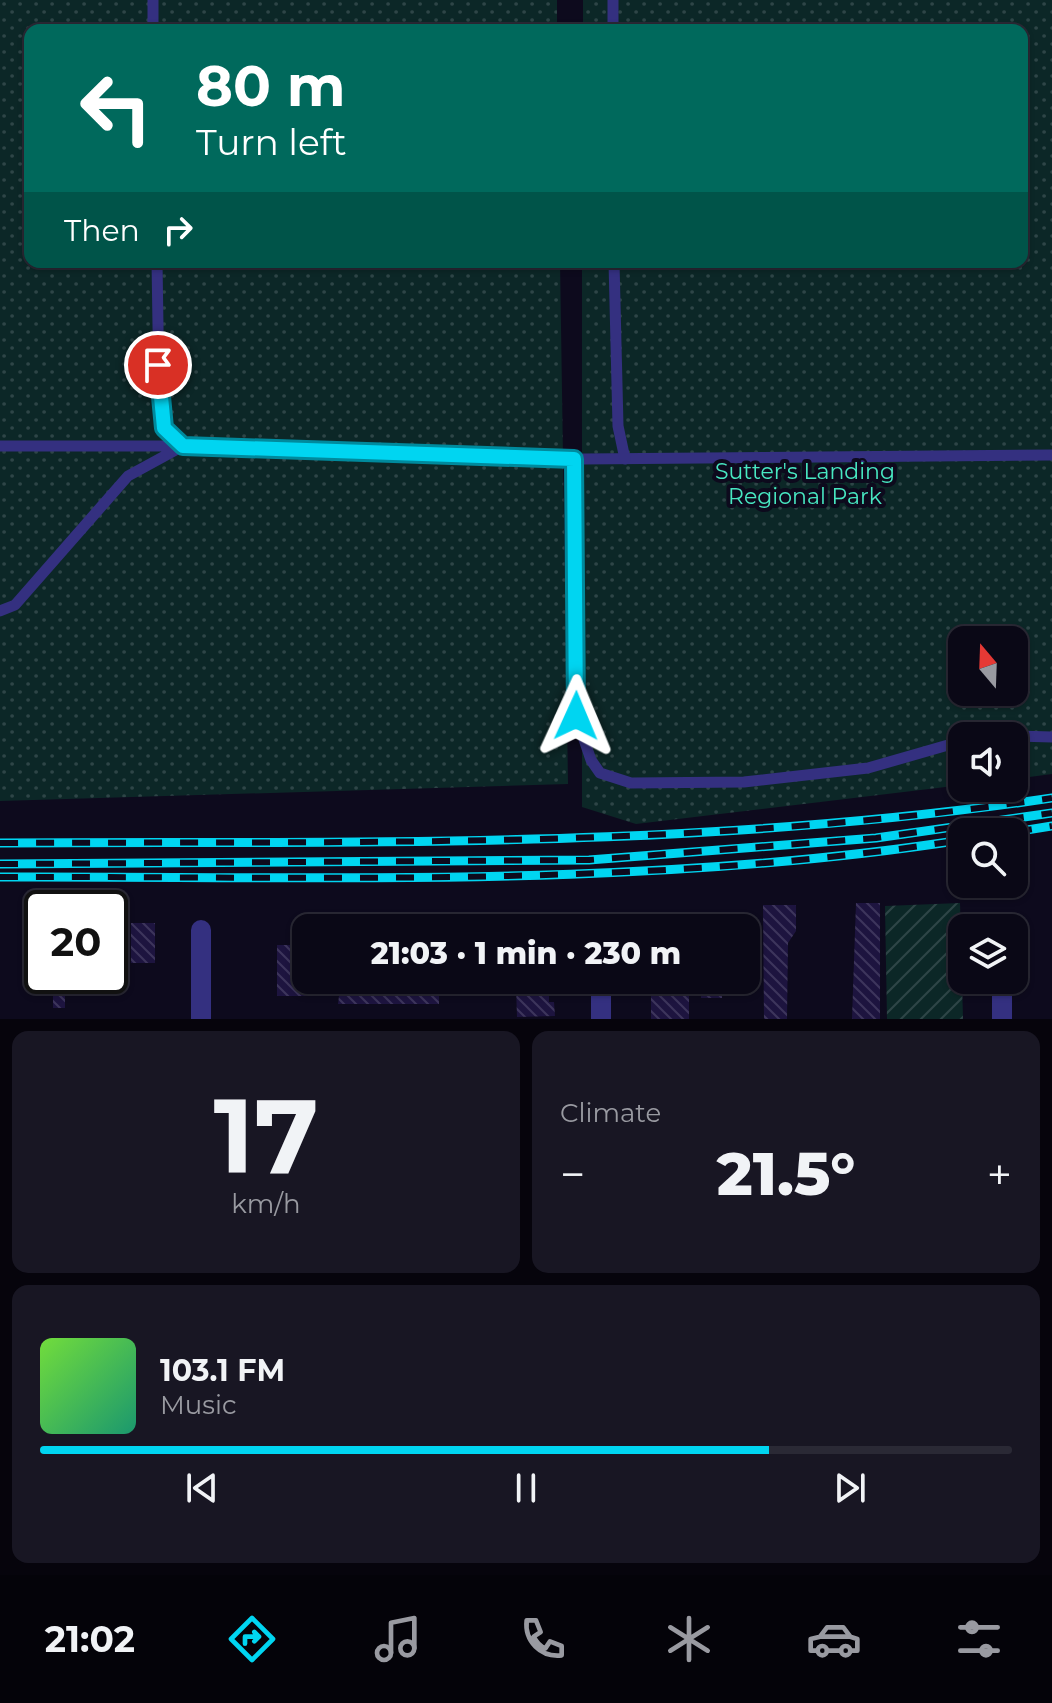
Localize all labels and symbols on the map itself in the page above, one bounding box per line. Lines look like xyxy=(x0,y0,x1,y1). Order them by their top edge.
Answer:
pin xyxy=(124,331,192,399)
park label: Sutter's Landing Regional Park xyxy=(715,458,895,510)
north arrow xyxy=(948,626,1028,706)
position arrow xyxy=(534,674,618,758)
speed limit sign: 20 xyxy=(24,890,128,994)

